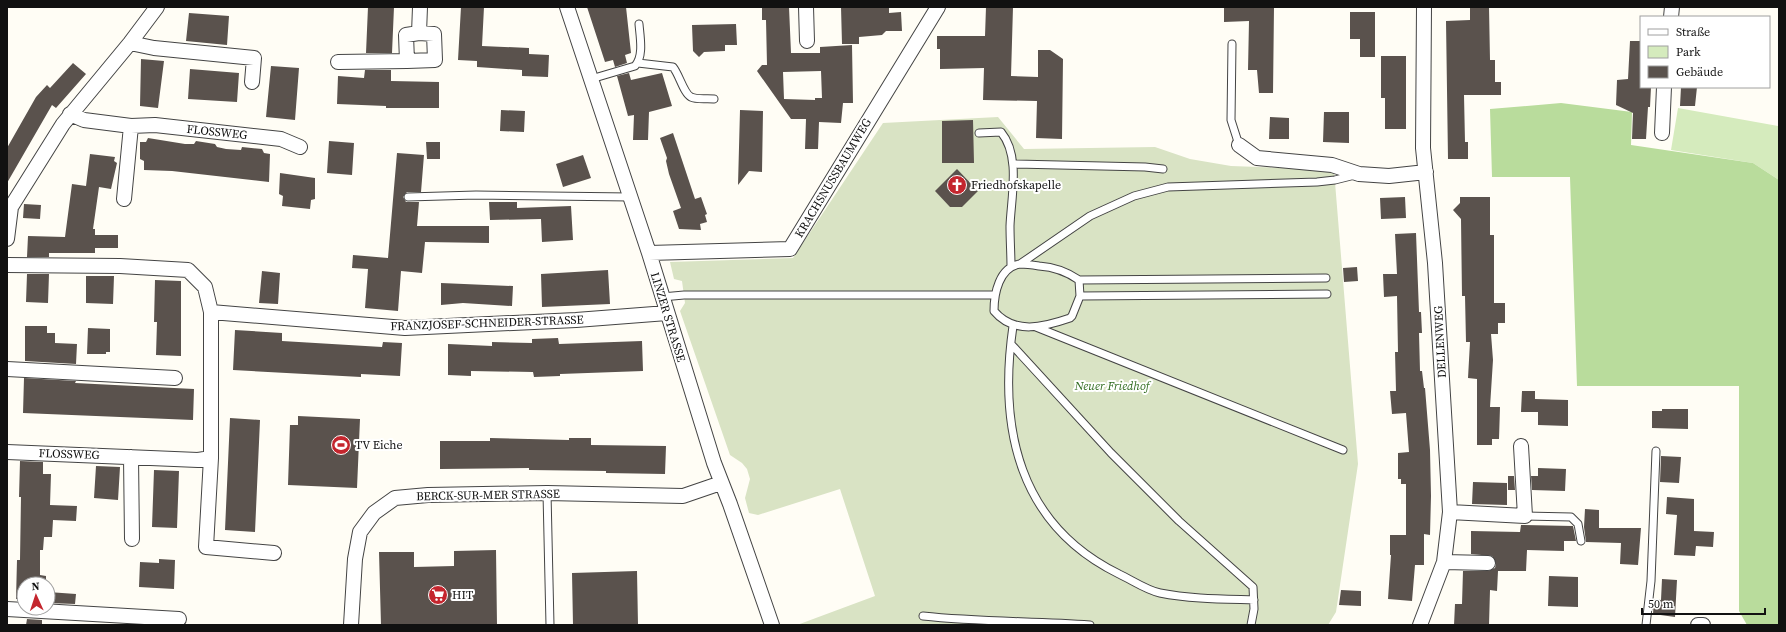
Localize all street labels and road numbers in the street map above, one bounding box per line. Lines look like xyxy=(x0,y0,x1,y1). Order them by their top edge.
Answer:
street label: KRACHSNUSSBAUMWEG xyxy=(791,115,875,241)
street label: FLOSSWEG xyxy=(186,121,248,143)
street label: LINZER STRASSE xyxy=(647,270,689,364)
street label: DELLENWEG xyxy=(1430,305,1450,379)
street label: FRANZJOSEF-SCHNEIDER-STRASSE xyxy=(390,312,584,334)
street label: FLOSSWEG xyxy=(38,445,100,463)
street label: BERCK-SUR-MER STRASSE xyxy=(416,486,560,504)

